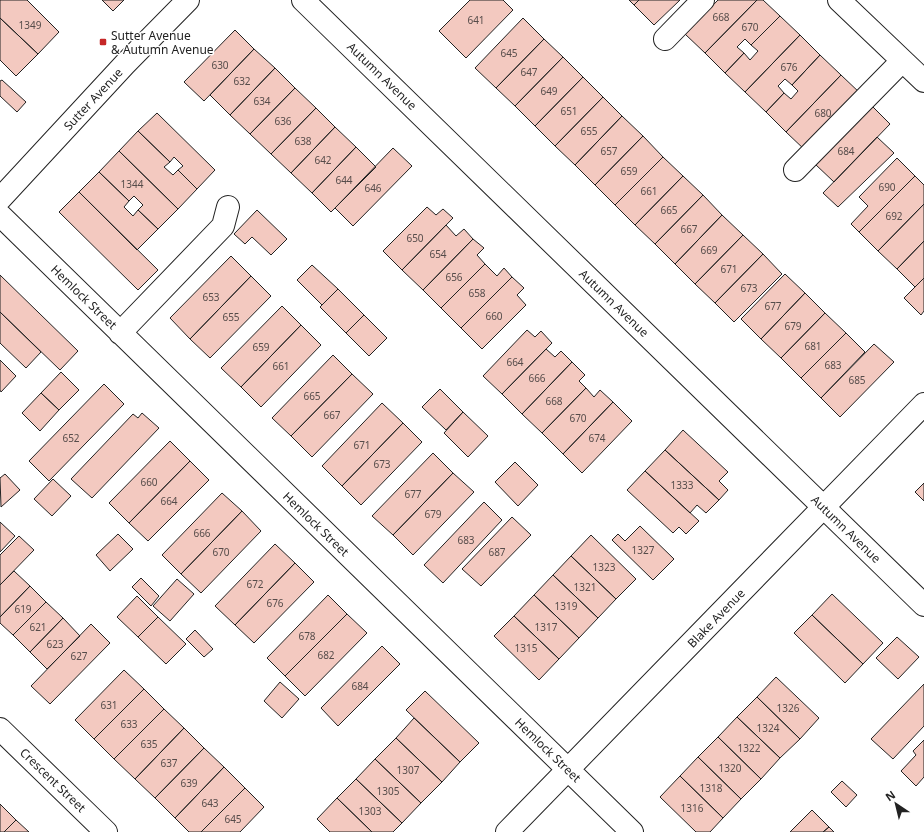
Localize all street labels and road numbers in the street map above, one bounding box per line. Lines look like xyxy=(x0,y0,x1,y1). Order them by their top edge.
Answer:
street label: Autumn Avenue xyxy=(343,38,421,114)
street label: Sutter Avenue xyxy=(60,64,127,134)
street label: Hemlock Street xyxy=(47,261,121,333)
street label: Autumn Avenue xyxy=(575,265,653,341)
street label: Hemlock Street xyxy=(279,488,353,560)
street label: Autumn Avenue xyxy=(807,491,885,567)
street label: Blake Avenue xyxy=(683,585,749,651)
street label: Hemlock Street xyxy=(511,714,585,786)
street label: Crescent Street xyxy=(16,744,90,816)

